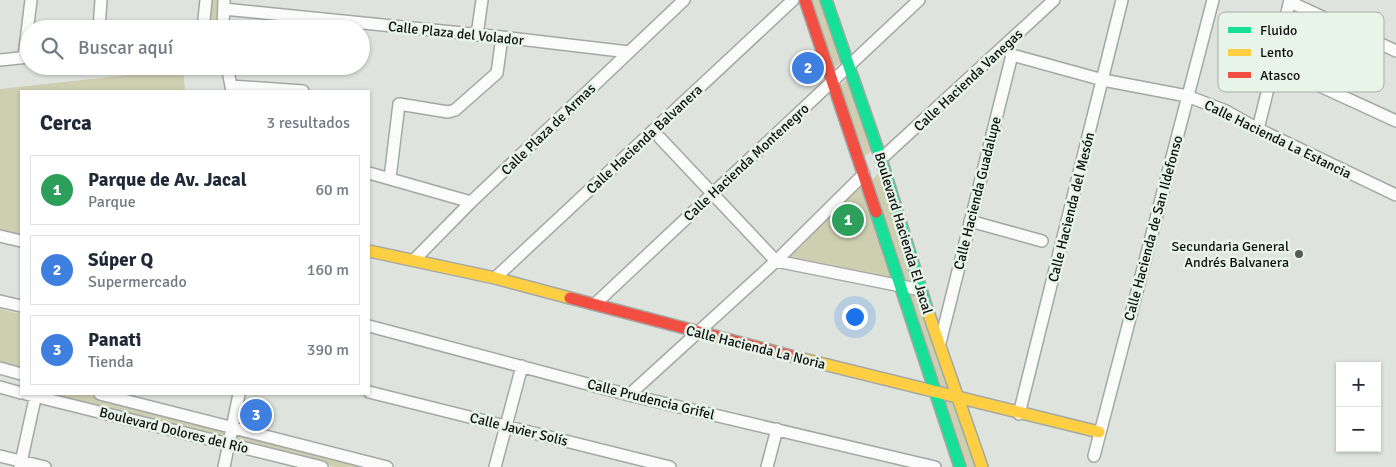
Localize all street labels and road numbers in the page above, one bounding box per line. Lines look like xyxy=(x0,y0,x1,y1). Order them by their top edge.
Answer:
street label: Calle Plaza del Volador xyxy=(387,18,525,49)
street label: Calle Hacienda Vanegas xyxy=(910,26,1026,135)
street label: Calle Plaza de Armas xyxy=(498,80,599,179)
street label: Calle Hacienda Balvanera xyxy=(583,81,706,198)
street label: Calle Hacienda La Estancia xyxy=(1202,96,1354,182)
street label: Calle Hacienda Montenegro xyxy=(680,100,812,225)
street label: Calle Hacienda Guadalupe xyxy=(950,115,1005,271)
street label: Calle Hacienda del Mesón xyxy=(1045,130,1098,284)
street label: Calle Hacienda de San Ildefonso xyxy=(1121,134,1186,323)
street label: Boulevard Hacienda El Jacal xyxy=(871,150,936,316)
street label: Calle Hacienda La Noria xyxy=(684,322,827,373)
street label: Calle Prudencia Grifel xyxy=(585,375,716,424)
street label: Boulevard Dolores del Río xyxy=(98,404,250,457)
street label: Calle Javier Solís xyxy=(468,409,570,450)

